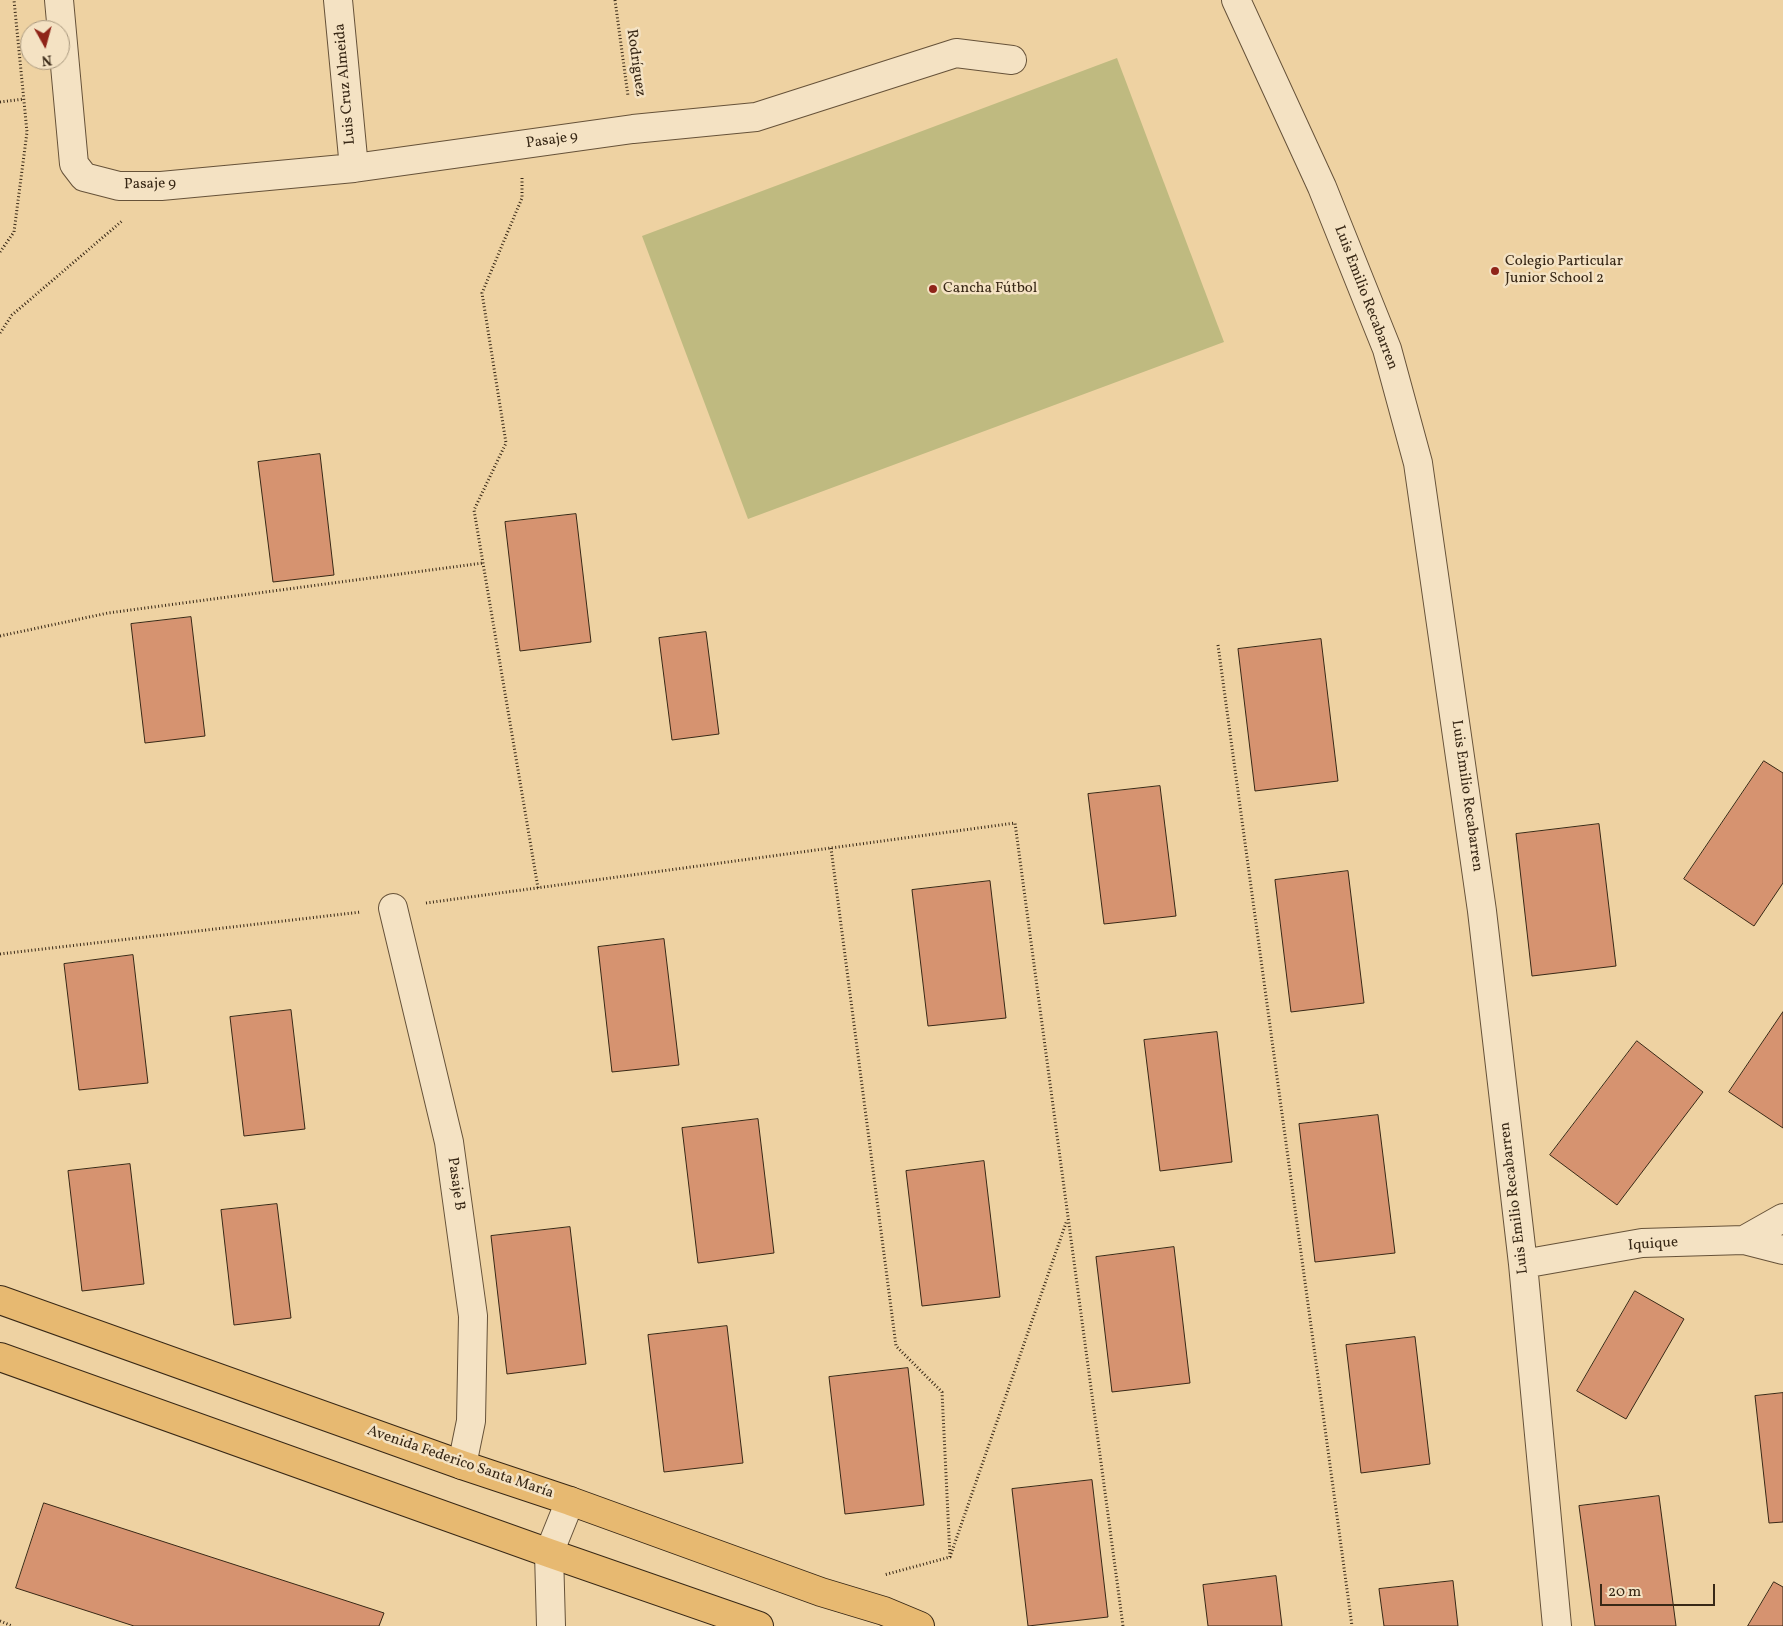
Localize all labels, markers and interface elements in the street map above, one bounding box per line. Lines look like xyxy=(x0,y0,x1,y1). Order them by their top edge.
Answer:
north arrow xyxy=(20,20,70,70)
street label: Luis Cruz Almeida xyxy=(332,23,360,145)
street label: Rodríguez xyxy=(621,28,649,98)
text: N xyxy=(41,49,53,69)
street label: Pasaje 9 xyxy=(525,128,579,154)
street label: Pasaje 9 xyxy=(124,176,176,194)
street label: Luis Emilio Recabarren xyxy=(1329,223,1401,373)
place label: Colegio Particular Junior School 2 xyxy=(1505,253,1623,288)
marker: Colegio Particular Junior School 2 xyxy=(1489,265,1501,277)
place label: Cancha Fútbol xyxy=(943,280,1037,298)
marker: Cancha Fútbol xyxy=(927,283,939,295)
street label: Luis Emilio Recabarren xyxy=(1446,719,1486,873)
street label: Luis Emilio Recabarren xyxy=(1497,1121,1533,1275)
street label: Pasaje B xyxy=(442,1156,468,1212)
street label: Iquique xyxy=(1627,1234,1679,1256)
street label: Avenida Federico Santa María xyxy=(364,1423,556,1503)
scale bar xyxy=(1603,1574,1718,1606)
text: 20 m xyxy=(1608,1582,1641,1603)

